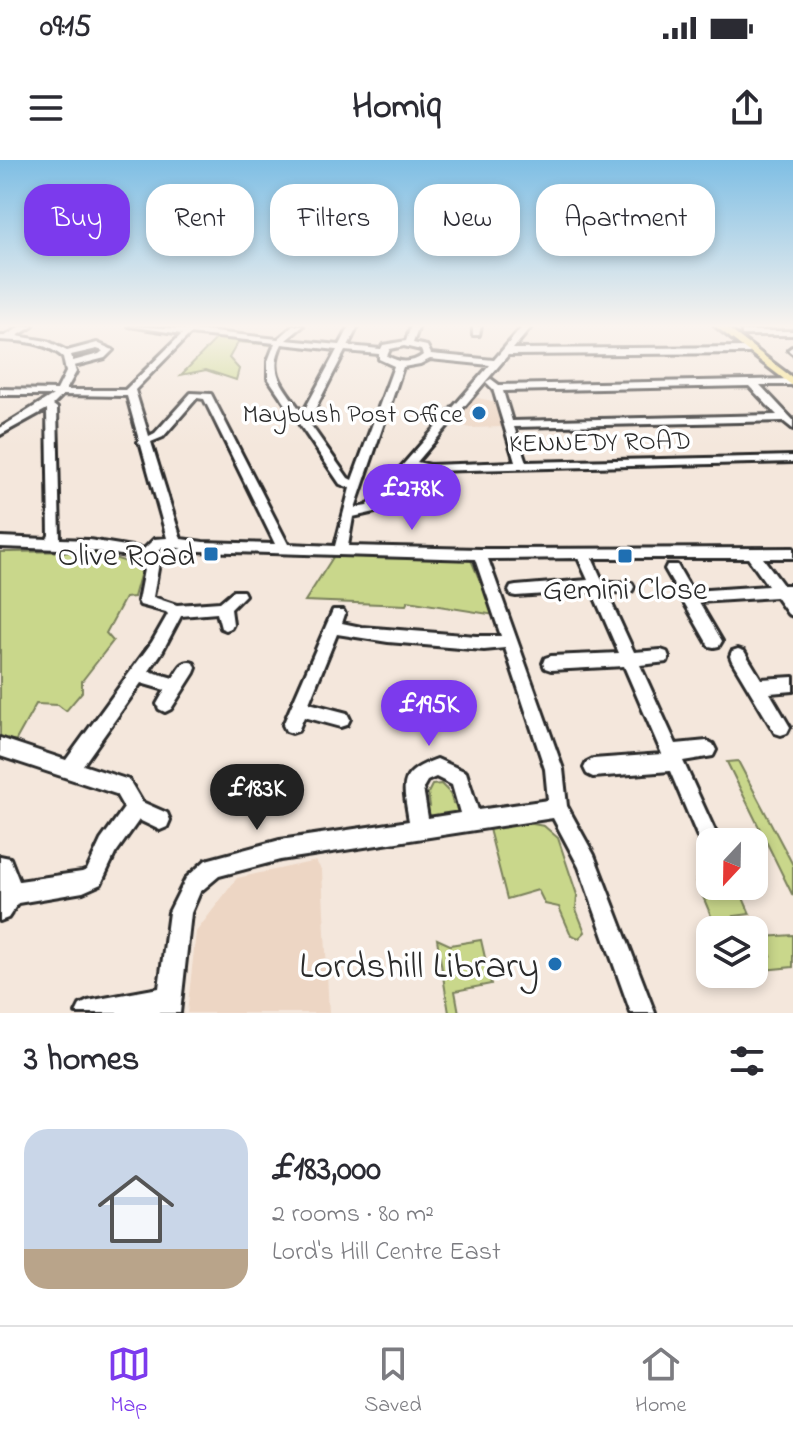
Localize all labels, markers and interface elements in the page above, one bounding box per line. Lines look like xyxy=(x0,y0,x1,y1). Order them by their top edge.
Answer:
text: 09:15 xyxy=(40,6,91,50)
text: Homiq xyxy=(352,82,441,135)
icon: menu xyxy=(24,86,68,130)
icon: share xyxy=(725,86,769,130)
chip: Buy xyxy=(24,184,130,256)
chip: Rent xyxy=(146,184,254,256)
chip: Filters xyxy=(270,184,398,256)
chip: New xyxy=(414,184,520,256)
chip: Apartment xyxy=(536,184,715,256)
place label: Maybush Post Office xyxy=(242,397,463,435)
marker: Maybush Post Office xyxy=(470,404,488,422)
street label: KENNEDY ROAD xyxy=(509,423,691,465)
pin: £278K xyxy=(356,464,468,532)
text: £278K xyxy=(381,471,443,509)
place label: Olive Road xyxy=(58,534,195,581)
marker: Olive Road xyxy=(202,545,220,563)
marker: Gemini Close xyxy=(616,547,634,565)
place label: Gemini Close xyxy=(543,568,708,615)
pin: £195K xyxy=(373,680,485,748)
text: £195K xyxy=(399,687,459,725)
pin: £183K xyxy=(201,764,313,832)
text: £183K xyxy=(228,771,286,809)
north arrow xyxy=(696,828,768,900)
map controls xyxy=(696,828,768,988)
button: layers xyxy=(696,916,768,988)
place label: Lordshill Library xyxy=(299,940,539,996)
marker: Lordshill Library xyxy=(546,955,564,973)
text: 3 homes xyxy=(24,1036,139,1086)
icon: filters xyxy=(725,1039,769,1083)
text: £183,000 xyxy=(272,1146,381,1196)
icon: home xyxy=(88,1161,184,1257)
text: 2 rooms · 80 m² xyxy=(272,1196,434,1234)
text: Lord's Hill Centre East xyxy=(272,1234,501,1272)
tab: Map xyxy=(107,1342,151,1422)
tab: Saved xyxy=(364,1342,422,1422)
tab: Home xyxy=(635,1342,686,1422)

